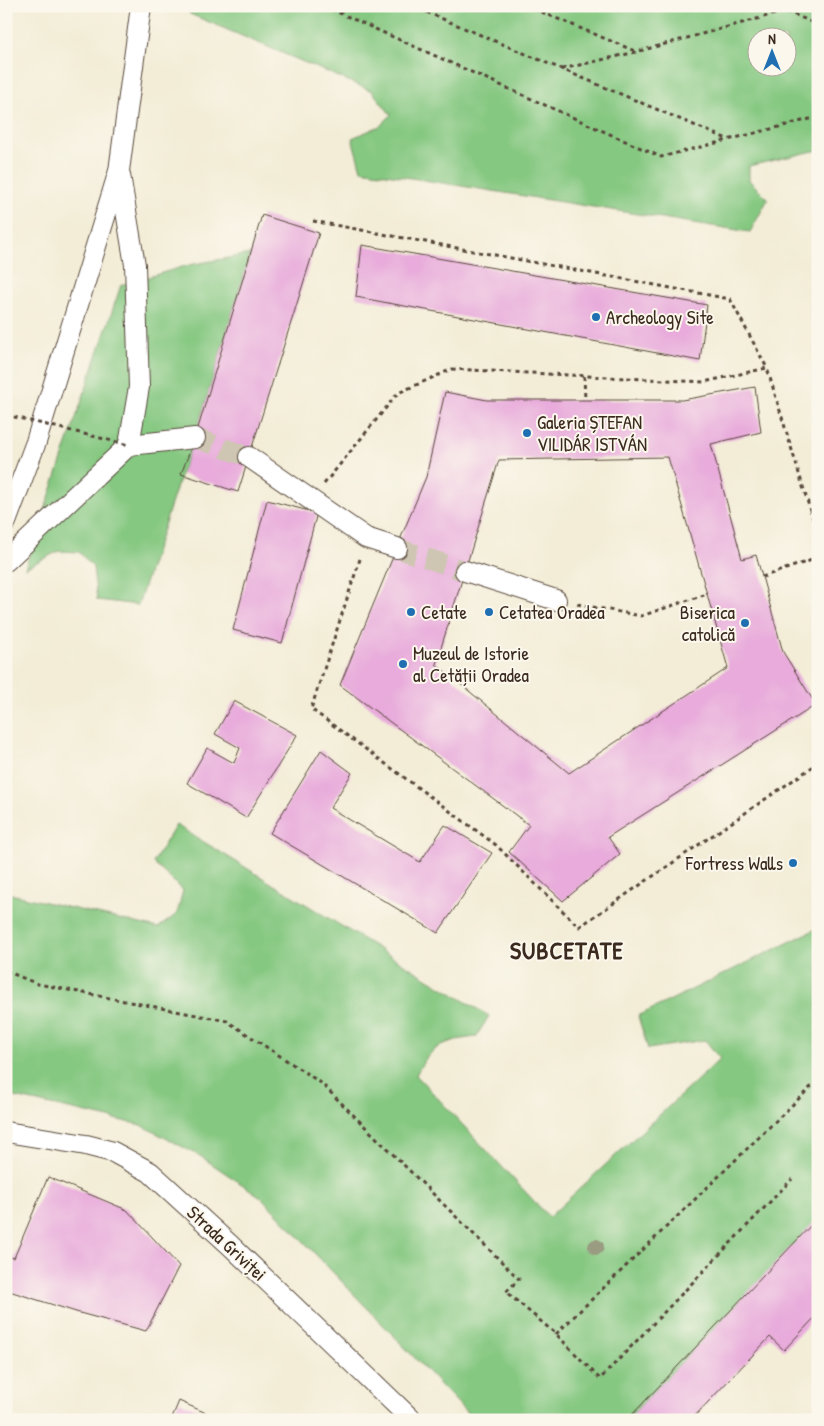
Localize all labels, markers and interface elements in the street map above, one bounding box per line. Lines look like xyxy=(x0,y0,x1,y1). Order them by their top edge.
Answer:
north arrow xyxy=(746,28,796,78)
text: N xyxy=(768,29,776,48)
place label: Archeology Site xyxy=(606,304,714,330)
marker: Archeology Site xyxy=(590,311,602,323)
place label: Galeria ȘTEFAN VILIDÁR ISTVÁN xyxy=(537,409,647,457)
marker: Galeria ȘTEFAN VILIDÁR ISTVÁN xyxy=(521,427,533,439)
place label: Cetate xyxy=(421,599,467,625)
place label: Cetatea Oradea xyxy=(499,599,605,625)
place label: Biserica catolică xyxy=(680,599,736,647)
marker: Cetate xyxy=(405,606,417,618)
marker: Cetatea Oradea xyxy=(483,606,495,618)
marker: Biserica catolică xyxy=(739,617,751,629)
place label: Muzeul de Istorie al Cetății Oradea xyxy=(413,640,530,688)
marker: Muzeul de Istorie al Cetății Oradea xyxy=(397,658,409,670)
place label: Fortress Walls xyxy=(685,850,783,876)
marker: Fortress Walls xyxy=(787,857,799,869)
district label: SUBCETATE xyxy=(510,934,624,966)
street label: Strada Griviței xyxy=(182,1199,272,1287)

